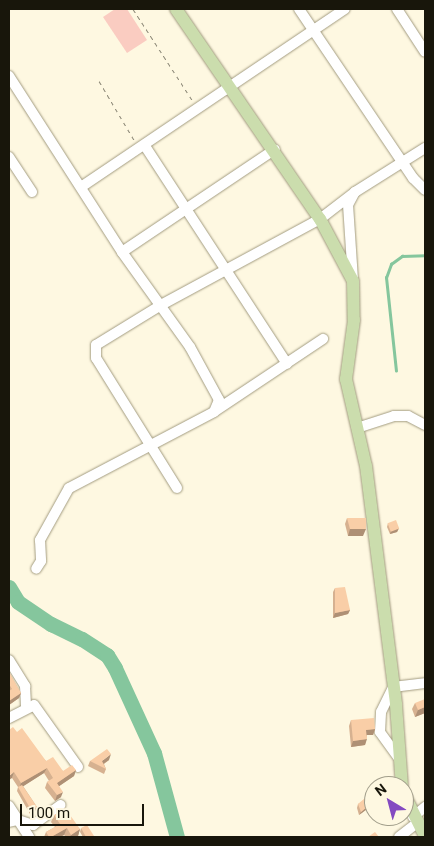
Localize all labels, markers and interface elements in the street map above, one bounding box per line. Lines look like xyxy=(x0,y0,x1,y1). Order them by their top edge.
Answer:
north arrow xyxy=(364,776,414,826)
text: N xyxy=(372,780,389,799)
scale bar xyxy=(22,794,146,826)
text: 100 m xyxy=(28,804,70,822)

